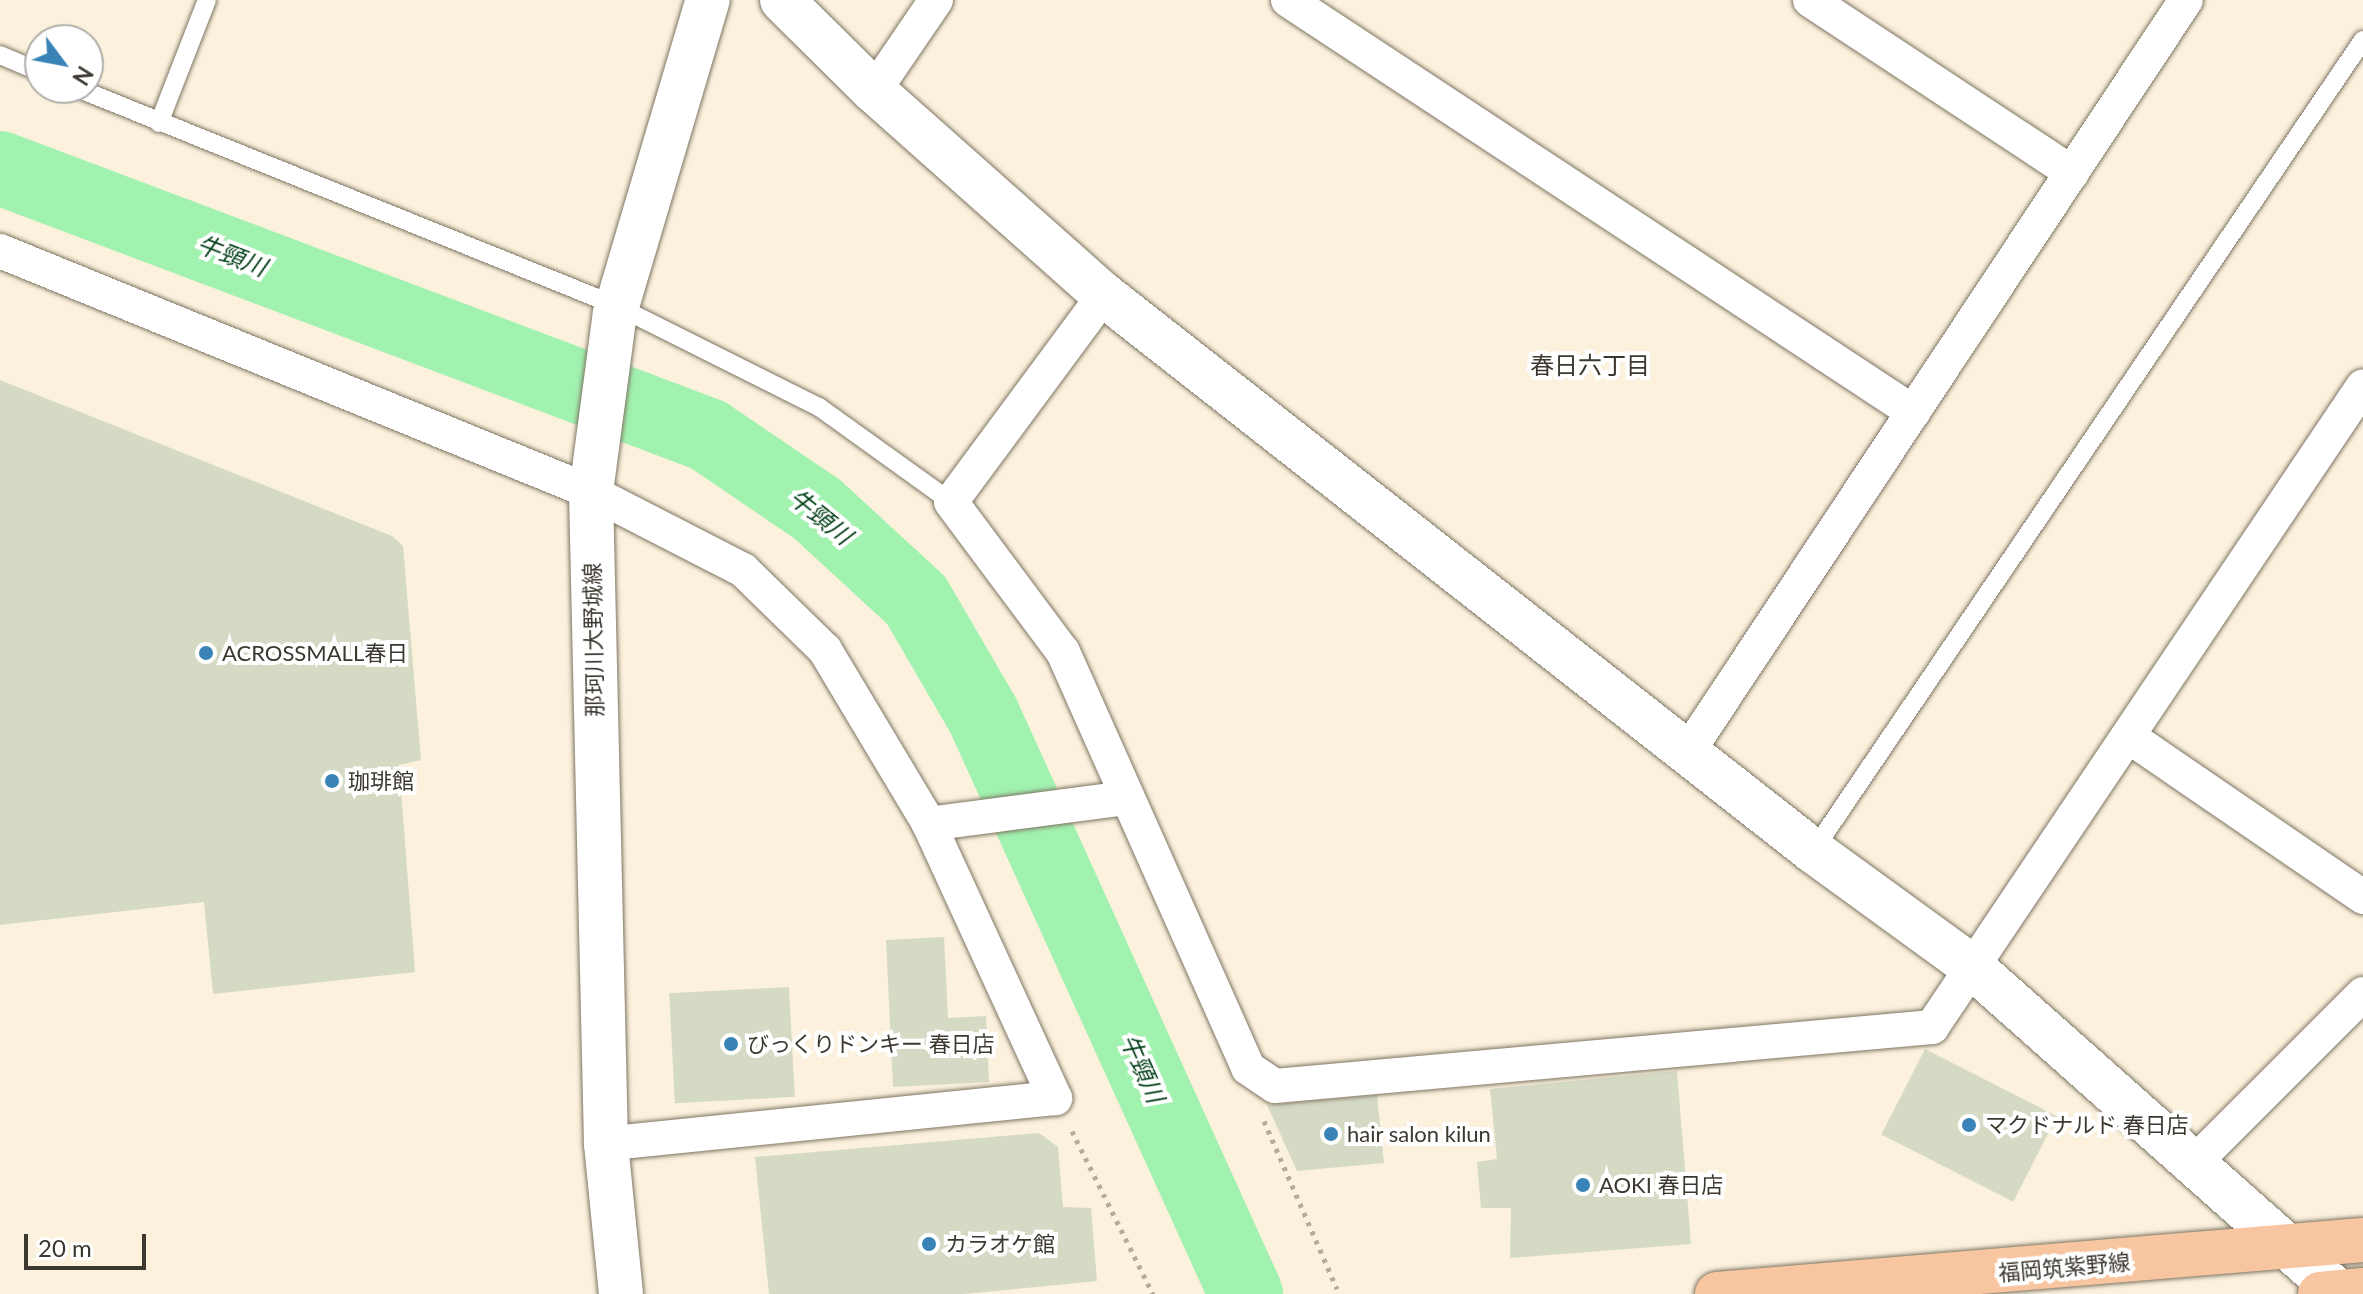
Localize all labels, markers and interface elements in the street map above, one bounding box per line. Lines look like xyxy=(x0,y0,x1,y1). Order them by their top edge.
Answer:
north arrow xyxy=(24,24,104,104)
text: N xyxy=(67,62,99,90)
water label: 牛頸川 xyxy=(193,229,271,281)
district label: 春日六丁目 xyxy=(1530,351,1650,379)
water label: 牛頸川 xyxy=(784,482,858,550)
street label: 那珂川大野城線 xyxy=(578,563,608,717)
place label: ACROSSMALL春日 xyxy=(222,640,408,666)
marker: ACROSSMALL春日 xyxy=(197,644,215,662)
place label: 珈琲館 xyxy=(348,768,414,794)
marker: 珈琲館 xyxy=(323,772,341,790)
water label: 牛頸川 xyxy=(1115,1029,1171,1107)
place label: びっくりドンキー 春日店 xyxy=(747,1031,995,1057)
marker: びっくりドンキー 春日店 xyxy=(722,1035,740,1053)
place label: マクドナルド 春日店 xyxy=(1985,1112,2189,1138)
marker: マクドナルド 春日店 xyxy=(1960,1116,1978,1134)
place label: hair salon kilun xyxy=(1347,1121,1491,1147)
marker: hair salon kilun xyxy=(1322,1125,1340,1143)
place label: AOKI 春日店 xyxy=(1599,1172,1723,1198)
marker: AOKI 春日店 xyxy=(1574,1176,1592,1194)
scale bar xyxy=(28,1218,150,1268)
place label: カラオケ館 xyxy=(945,1231,1055,1257)
text: 20 m xyxy=(38,1233,92,1262)
marker: カラオケ館 xyxy=(920,1235,938,1253)
street label: 福岡筑紫野線 xyxy=(1997,1248,2131,1286)

